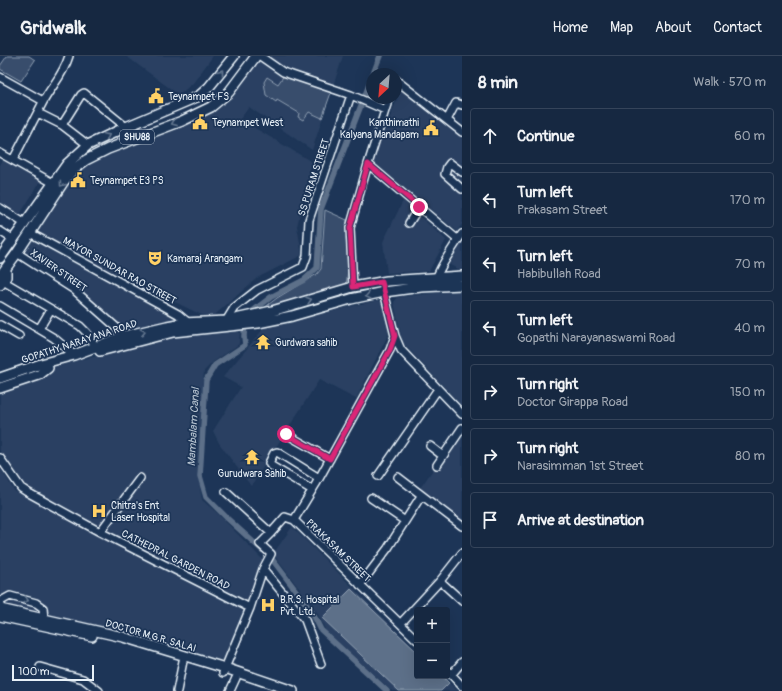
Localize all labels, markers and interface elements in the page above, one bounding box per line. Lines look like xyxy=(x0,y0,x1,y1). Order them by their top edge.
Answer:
text: Gridwalk xyxy=(20,16,86,40)
text: Home xyxy=(553,19,588,36)
text: Map xyxy=(610,19,633,36)
text: About xyxy=(655,19,691,36)
text: Contact xyxy=(713,19,762,36)
north arrow xyxy=(366,68,402,104)
one-way arrow xyxy=(216,70,223,77)
text: 8 min xyxy=(478,72,518,93)
text: Walk · 570 m xyxy=(693,74,766,90)
public building icon: Teynampet FS xyxy=(147,87,165,105)
place label: Teynampet FS xyxy=(168,91,229,103)
public building icon: Teynampet West xyxy=(191,113,209,131)
place label: Teynampet West xyxy=(212,117,284,129)
place label: Kanthimathi Kalyana Mandapam xyxy=(340,117,419,141)
one-way arrow xyxy=(171,119,178,127)
public building icon: Kanthimathi Kalyana Mandapam xyxy=(422,119,440,137)
icon: ahead xyxy=(479,125,501,147)
text: Continue xyxy=(517,127,575,146)
text: 60 m xyxy=(734,128,765,144)
road number: SHU88 xyxy=(120,130,154,144)
one-way arrow xyxy=(103,133,110,141)
street label: SS PURAM STREET xyxy=(296,137,332,218)
public building icon: Teynampet E3 PS xyxy=(69,171,87,189)
place label: Teynampet E3 PS xyxy=(90,175,164,187)
one-way arrow xyxy=(60,180,67,187)
text: Turn left xyxy=(517,183,573,202)
icon: left xyxy=(479,189,501,211)
text: 170 m xyxy=(730,192,765,208)
route end xyxy=(410,198,428,216)
text: Prakasam Street xyxy=(517,202,608,218)
street label: MAYOR SUNDAR RAO STREET xyxy=(61,235,179,307)
street label: XAVIER STREET xyxy=(28,247,89,295)
text: Turn left xyxy=(517,247,573,266)
theatre icon: Kamaraj Arangam xyxy=(146,249,164,267)
place label: Kamaraj Arangam xyxy=(167,253,243,265)
icon: left xyxy=(479,253,501,275)
text: 70 m xyxy=(735,256,765,272)
text: Habibullah Road xyxy=(517,266,601,282)
one-way arrow xyxy=(365,291,371,299)
one-way arrow xyxy=(306,296,313,305)
text: Turn left xyxy=(517,311,573,330)
icon: left xyxy=(479,317,501,339)
street label: GOPATHY NARAYANA ROAD xyxy=(20,318,139,366)
text: 40 m xyxy=(734,320,765,336)
one-way arrow xyxy=(140,328,147,336)
text: Gopathi Narayanaswami Road xyxy=(517,330,675,346)
temple icon: Gurdwara sahib xyxy=(254,333,272,351)
place label: Gurdwara sahib xyxy=(275,337,337,349)
text: Turn right xyxy=(517,375,578,394)
icon: right xyxy=(479,381,501,403)
text: 150 m xyxy=(730,384,765,400)
water label: Mambalam Canal xyxy=(185,386,202,467)
text: Doctor Girappa Road xyxy=(517,394,628,410)
route start xyxy=(277,425,295,443)
text: Turn right xyxy=(517,439,578,458)
icon: right xyxy=(479,445,501,467)
temple icon: Gurudwara Sahib xyxy=(243,448,261,466)
text: 80 m xyxy=(735,448,765,464)
text: Narasimman 1st Street xyxy=(517,458,643,474)
place label: Gurudwara Sahib xyxy=(218,468,287,480)
place label: Chitra's Ent Laser Hospital xyxy=(111,500,170,524)
hospital icon: Chitra's Ent Laser Hospital xyxy=(90,502,108,520)
icon: arrive xyxy=(479,509,501,531)
text: Arrive at destination xyxy=(517,511,644,530)
street label: PRAKASAM STREET xyxy=(304,517,373,585)
street label: CATHEDRAL GARDEN ROAD xyxy=(119,527,232,592)
place label: B.R.S. Hospital Pvt. Ltd. xyxy=(280,594,339,618)
one-way arrow xyxy=(22,595,29,604)
hospital icon: B.R.S. Hospital Pvt. Ltd. xyxy=(259,596,277,614)
map controls xyxy=(414,607,450,679)
button: + xyxy=(414,607,450,643)
street label: DOCTOR M.G.R. SALAI xyxy=(104,617,197,655)
button: − xyxy=(414,643,450,679)
scale bar xyxy=(12,663,94,682)
text: 100 m xyxy=(18,665,49,678)

